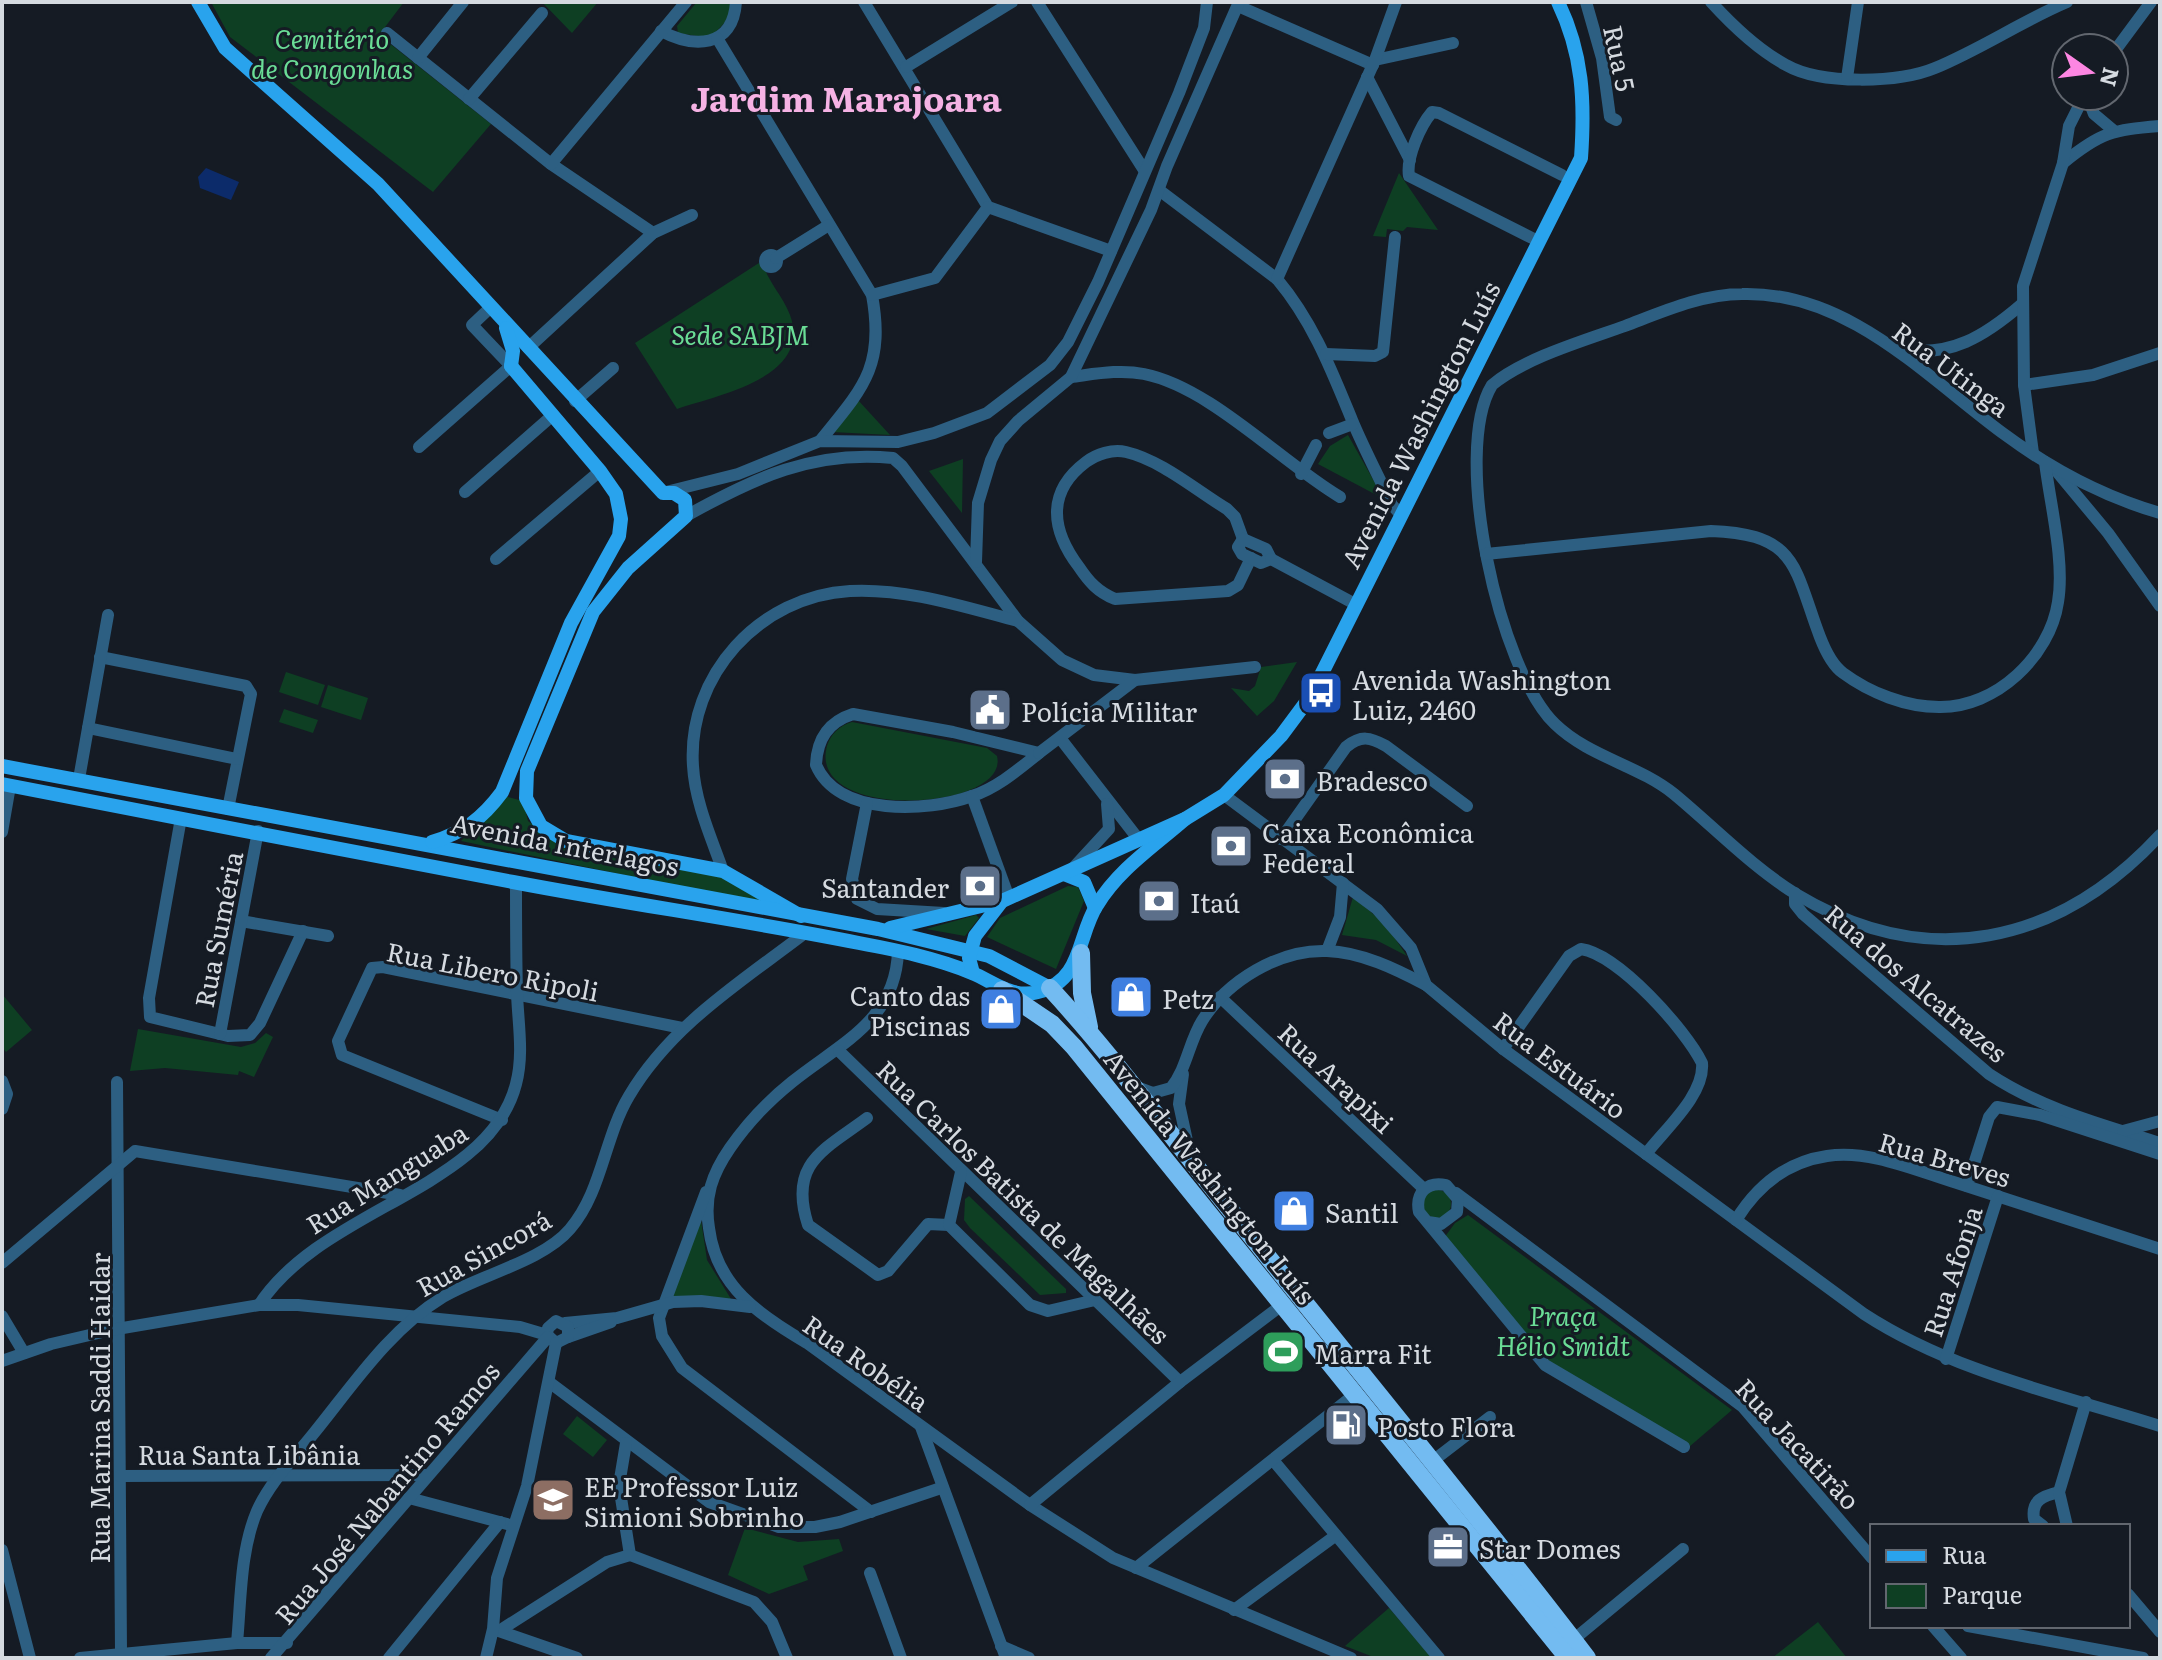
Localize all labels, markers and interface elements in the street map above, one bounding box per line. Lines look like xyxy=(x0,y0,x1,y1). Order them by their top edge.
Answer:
park label: Cemitério de Congonhas xyxy=(251,18,413,87)
street label: Rua 5 xyxy=(1595,21,1647,95)
north arrow xyxy=(2050,32,2130,112)
text: N xyxy=(2093,64,2129,90)
district label: Jardim Marajoara xyxy=(690,72,1002,122)
street label: Avenida Washington Luís xyxy=(1330,274,1508,574)
street label: Rua Utinga xyxy=(1885,311,2019,425)
park label: Sede SABJM xyxy=(671,314,809,353)
place label: Avenida Washington Luiz, 2460 xyxy=(1352,659,1611,728)
bus stop icon: Avenida Washington Luiz, 2460 xyxy=(1297,669,1345,717)
public building icon: Polícia Militar xyxy=(966,686,1014,734)
place label: Polícia Militar xyxy=(1021,691,1198,730)
bank icon: Bradesco xyxy=(1261,755,1309,803)
place label: Bradesco xyxy=(1316,760,1428,799)
street label: Avenida Interlagos xyxy=(448,802,682,884)
place label: Caixa Econômica Federal xyxy=(1262,812,1474,881)
bank icon: Caixa Econômica Federal xyxy=(1207,822,1255,870)
street label: Rua Suméria xyxy=(183,848,251,1010)
bank icon: Santander xyxy=(956,862,1004,910)
place label: Santander xyxy=(821,867,950,906)
bank icon: Itaú xyxy=(1135,877,1183,925)
place label: Itaú xyxy=(1190,882,1240,921)
street label: Rua dos Alcatrazes xyxy=(1817,894,2017,1070)
street label: Rua Libero Ripoli xyxy=(384,930,603,1010)
shop icon: Petz xyxy=(1107,973,1155,1021)
place label: Canto das Piscinas xyxy=(850,975,970,1044)
place label: Petz xyxy=(1162,978,1214,1017)
shop icon: Canto das Piscinas xyxy=(977,985,1025,1033)
street label: Rua Estuário xyxy=(1486,1001,1636,1127)
street label: Rua Arapixi xyxy=(1270,1013,1404,1141)
street label: Avenida Washington Luís xyxy=(1096,1040,1326,1312)
street label: Rua Carlos Batista de Magalhães xyxy=(869,1050,1179,1352)
street label: Rua Manguaba xyxy=(298,1112,474,1242)
street label: Rua Breves xyxy=(1875,1121,2015,1195)
shop icon: Santil xyxy=(1270,1187,1318,1235)
place label: Santil xyxy=(1325,1192,1399,1231)
street label: Rua Sincorá xyxy=(408,1199,558,1305)
street label: Rua Afonja xyxy=(1911,1200,1991,1342)
street label: Rua Marina Saddi Haidar xyxy=(79,1252,118,1564)
park label: Praça Hélio Smidt xyxy=(1496,1295,1631,1364)
street label: Rua Robélia xyxy=(796,1304,938,1420)
sports icon: Marra Fit xyxy=(1259,1328,1307,1376)
place label: Marra Fit xyxy=(1314,1333,1432,1372)
street label: Rua José Nabantino Ramos xyxy=(264,1352,508,1632)
street label: Rua Jacatirão xyxy=(1728,1368,1870,1518)
fuel station icon: Posto Flora xyxy=(1322,1401,1370,1449)
place label: Posto Flora xyxy=(1377,1406,1515,1445)
street label: Rua Santa Libânia xyxy=(138,1434,360,1473)
place label: EE Professor Luiz Simioni Sobrinho xyxy=(584,1466,804,1535)
school or university icon: EE Professor Luiz Simioni Sobrinho xyxy=(529,1476,577,1524)
office icon: Star Domes xyxy=(1424,1523,1472,1571)
legend xyxy=(1870,1524,2130,1628)
place label: Star Domes xyxy=(1479,1528,1621,1567)
text: Rua xyxy=(1942,1536,1987,1571)
text: Parque xyxy=(1942,1576,2022,1611)

